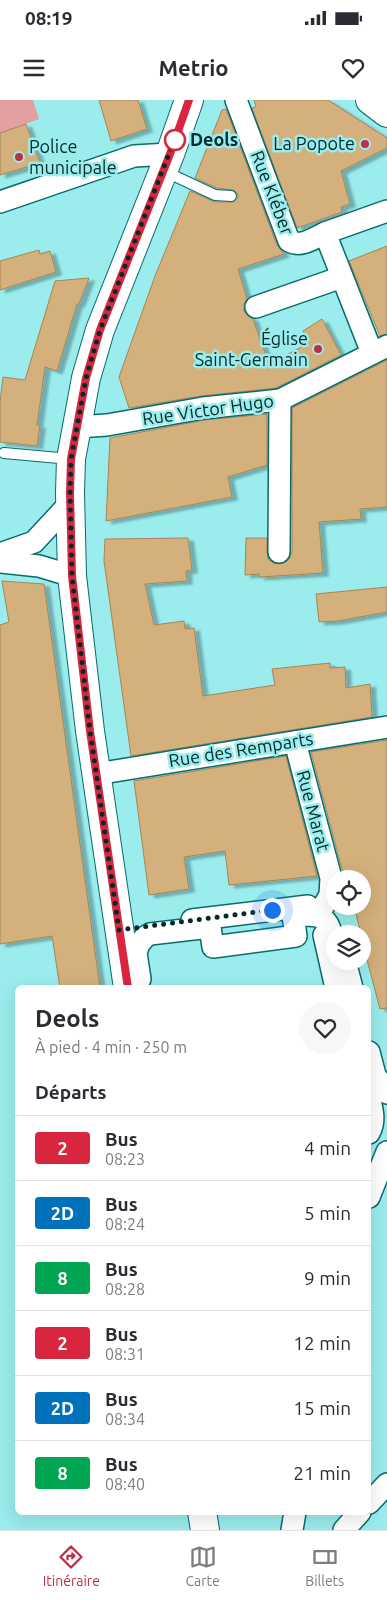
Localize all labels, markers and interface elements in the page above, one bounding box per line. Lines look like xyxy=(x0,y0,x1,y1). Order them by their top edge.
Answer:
text: 08:19 xyxy=(25,7,73,29)
icon: menu xyxy=(20,54,48,82)
icon: heart xyxy=(339,54,367,82)
text: Metrio xyxy=(158,55,229,80)
marker: Deols xyxy=(164,129,186,151)
place label: Deols xyxy=(190,129,238,149)
place label: La Popote xyxy=(273,133,355,153)
place label: Police municipale xyxy=(29,136,117,177)
marker: La Popote xyxy=(359,138,371,150)
street label: Rue Kléber xyxy=(248,148,298,238)
marker: Police municipale xyxy=(13,151,25,163)
place label: Église Saint-Germain xyxy=(195,327,308,369)
marker: Église Saint-Germain xyxy=(312,343,324,355)
street label: Rue Victor Hugo xyxy=(141,390,275,428)
street label: Rue des Remparts xyxy=(167,728,315,770)
street label: Rue Marat xyxy=(293,768,334,854)
map controls xyxy=(326,870,371,970)
button: locate xyxy=(326,870,371,915)
your location xyxy=(260,898,285,923)
button: layers xyxy=(326,925,371,970)
button: heart xyxy=(299,1002,351,1054)
text: Deols xyxy=(35,1005,99,1032)
text: À pied · 4 min · 250 m xyxy=(35,1038,187,1056)
text: Départs xyxy=(35,1081,106,1103)
text: Bus xyxy=(105,1128,138,1150)
text: 4 min xyxy=(304,1137,351,1159)
text: 2 xyxy=(57,1138,68,1158)
text: 08:23 xyxy=(105,1150,145,1168)
text: Bus xyxy=(105,1193,138,1215)
text: 5 min xyxy=(304,1202,351,1224)
text: 2D xyxy=(51,1203,74,1223)
text: 08:24 xyxy=(105,1215,145,1233)
text: Bus xyxy=(105,1258,138,1280)
text: 9 min xyxy=(304,1267,351,1289)
text: 8 xyxy=(57,1268,68,1288)
text: 08:28 xyxy=(105,1280,145,1298)
text: Bus xyxy=(105,1323,138,1345)
text: 12 min xyxy=(293,1332,351,1354)
text: 2 xyxy=(57,1333,68,1353)
text: 08:31 xyxy=(105,1345,145,1363)
text: Bus xyxy=(105,1388,138,1410)
text: 15 min xyxy=(293,1397,351,1419)
text: 2D xyxy=(51,1398,74,1418)
text: 08:34 xyxy=(105,1410,145,1428)
text: Bus xyxy=(105,1453,138,1475)
text: 21 min xyxy=(293,1462,351,1484)
text: 8 xyxy=(57,1463,68,1483)
text: 08:40 xyxy=(105,1475,145,1493)
tab: Itinéraire xyxy=(43,1543,100,1589)
tab: Carte xyxy=(185,1543,220,1589)
tab: Billets xyxy=(305,1543,344,1589)

